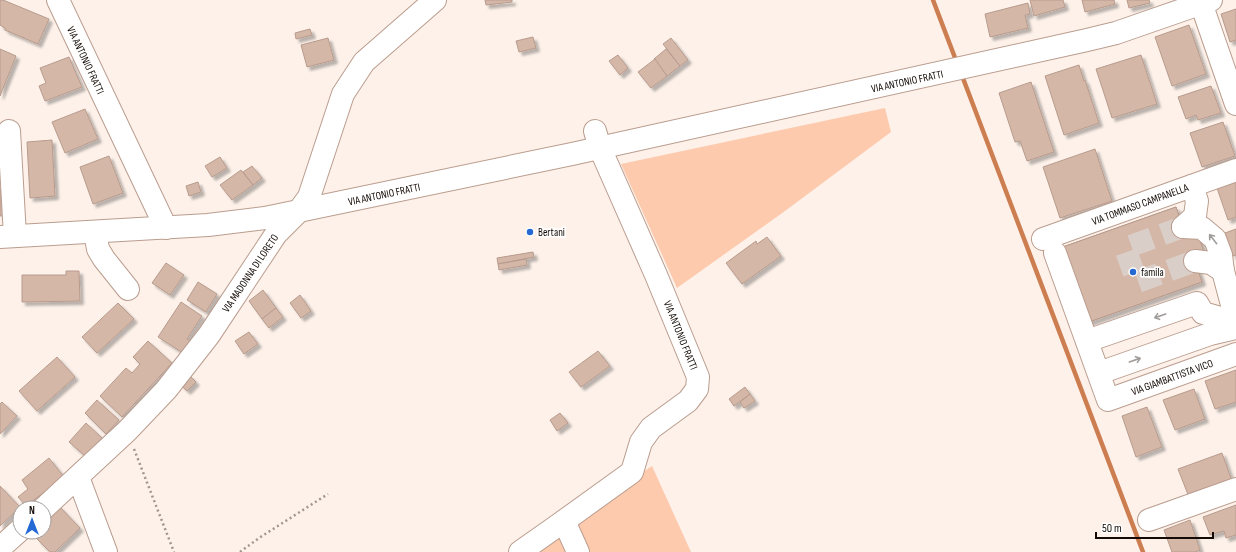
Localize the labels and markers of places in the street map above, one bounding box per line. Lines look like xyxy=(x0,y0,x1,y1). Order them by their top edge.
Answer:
place label: Bertani xyxy=(538,226,565,239)
marker: Bertani xyxy=(525,227,535,237)
place label: famila xyxy=(1141,266,1164,279)
marker: famila xyxy=(1128,267,1138,277)

